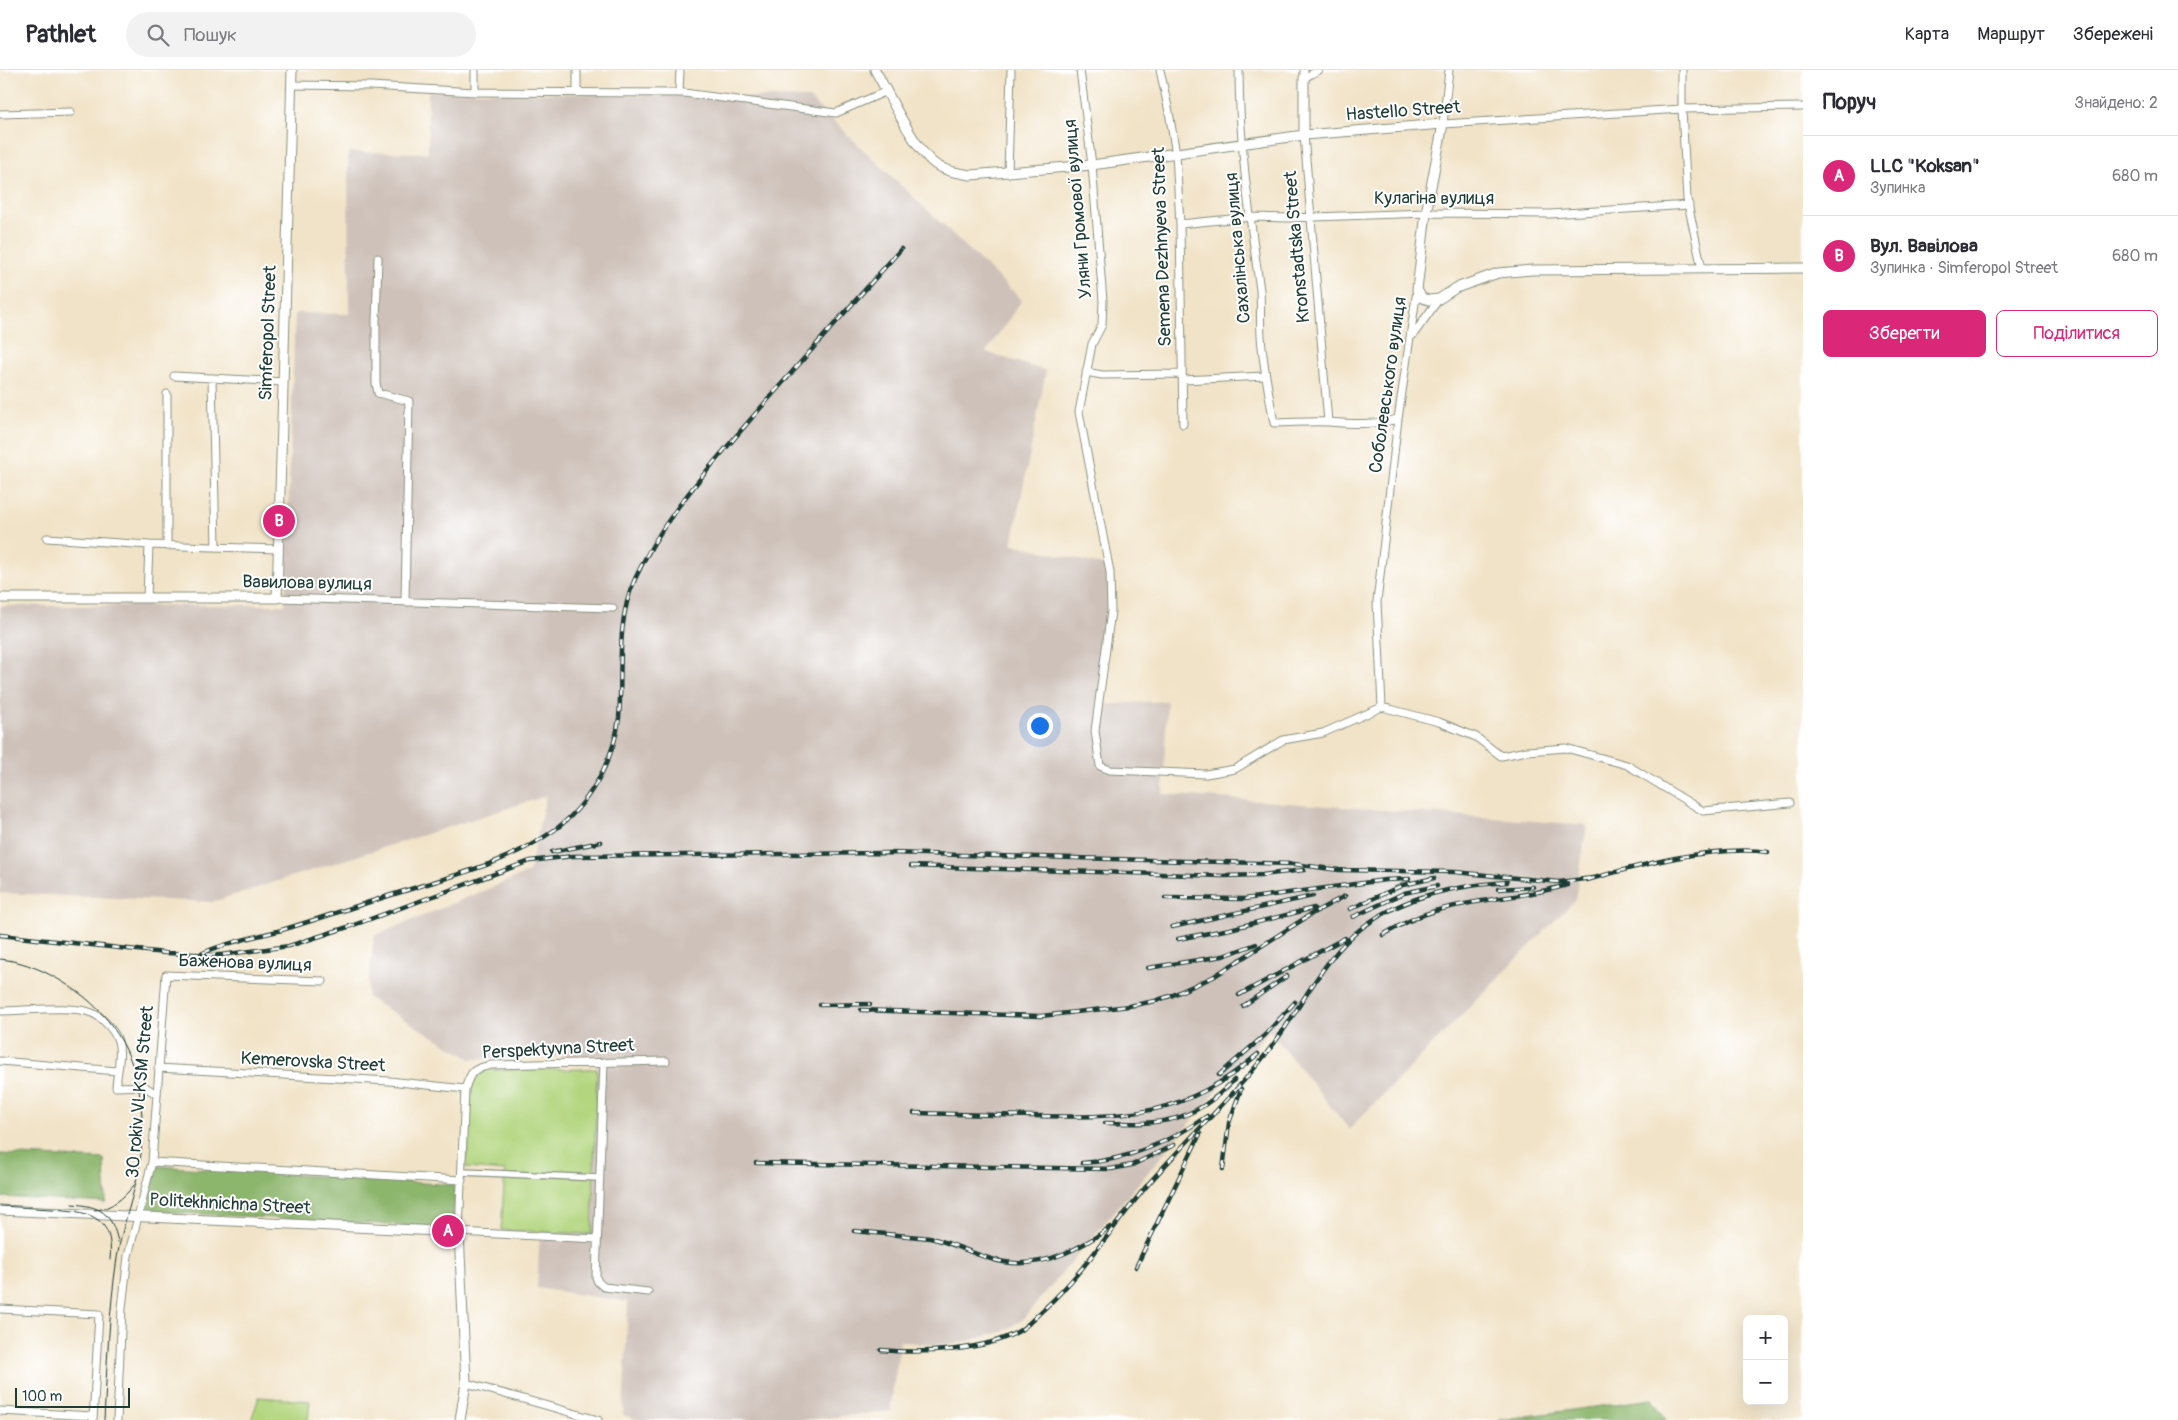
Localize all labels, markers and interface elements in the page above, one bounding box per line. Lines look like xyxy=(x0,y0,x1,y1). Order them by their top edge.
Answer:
search box xyxy=(126,12,476,57)
text: Pathlet xyxy=(25,20,96,49)
icon: search xyxy=(144,21,172,49)
text: Пошук xyxy=(184,23,237,47)
text: Карта xyxy=(1905,23,1949,46)
text: Маршрут xyxy=(1977,23,2045,46)
text: Збережені xyxy=(2073,23,2153,46)
text: Поруч xyxy=(1823,89,1876,116)
text: Знайдено: 2 xyxy=(2075,93,2158,113)
street label: Hastello Street xyxy=(1345,95,1462,126)
street label: Уляни Громової вулиця xyxy=(1059,118,1097,300)
street label: Semena Dezhnyeva Street xyxy=(1147,146,1177,347)
text: LLC "Koksan" xyxy=(1870,154,1980,178)
text: A xyxy=(1834,166,1844,186)
text: 680 m xyxy=(2112,166,2158,186)
street label: Kronstadtska Street xyxy=(1279,169,1315,324)
street label: Сахалінська вулиця xyxy=(1220,172,1256,324)
text: Зупинка xyxy=(1870,178,1925,198)
street label: Кулагіна вулиця xyxy=(1374,187,1494,210)
text: Вул. Вавілова xyxy=(1870,234,1978,258)
text: B xyxy=(1834,246,1844,266)
text: 680 m xyxy=(2112,246,2158,266)
text: Зупинка · Simferopol Street xyxy=(1870,258,2058,278)
street label: Simferopol Street xyxy=(254,264,282,401)
street label: Соболевського вулиця xyxy=(1364,295,1412,475)
button: Зберегти xyxy=(1823,310,1986,357)
button: Поділитися xyxy=(1996,310,2158,357)
pin: B xyxy=(263,502,295,540)
street label: Вавилова вулиця xyxy=(242,570,372,596)
your location xyxy=(1027,713,1053,739)
street label: Баженова вулиця xyxy=(178,949,312,977)
street label: 30 rokiv VLKSM Street xyxy=(121,1004,159,1179)
street label: Perspektyvna Street xyxy=(481,1033,635,1064)
street label: Kemerovska Street xyxy=(240,1047,387,1077)
street label: Politekhnichna Street xyxy=(149,1188,312,1220)
pin: A xyxy=(432,1212,464,1250)
map controls xyxy=(1743,1315,1788,1405)
button: + xyxy=(1743,1315,1788,1360)
button: − xyxy=(1743,1360,1788,1405)
scale bar xyxy=(15,1385,130,1408)
text: 100 m xyxy=(22,1388,62,1405)

